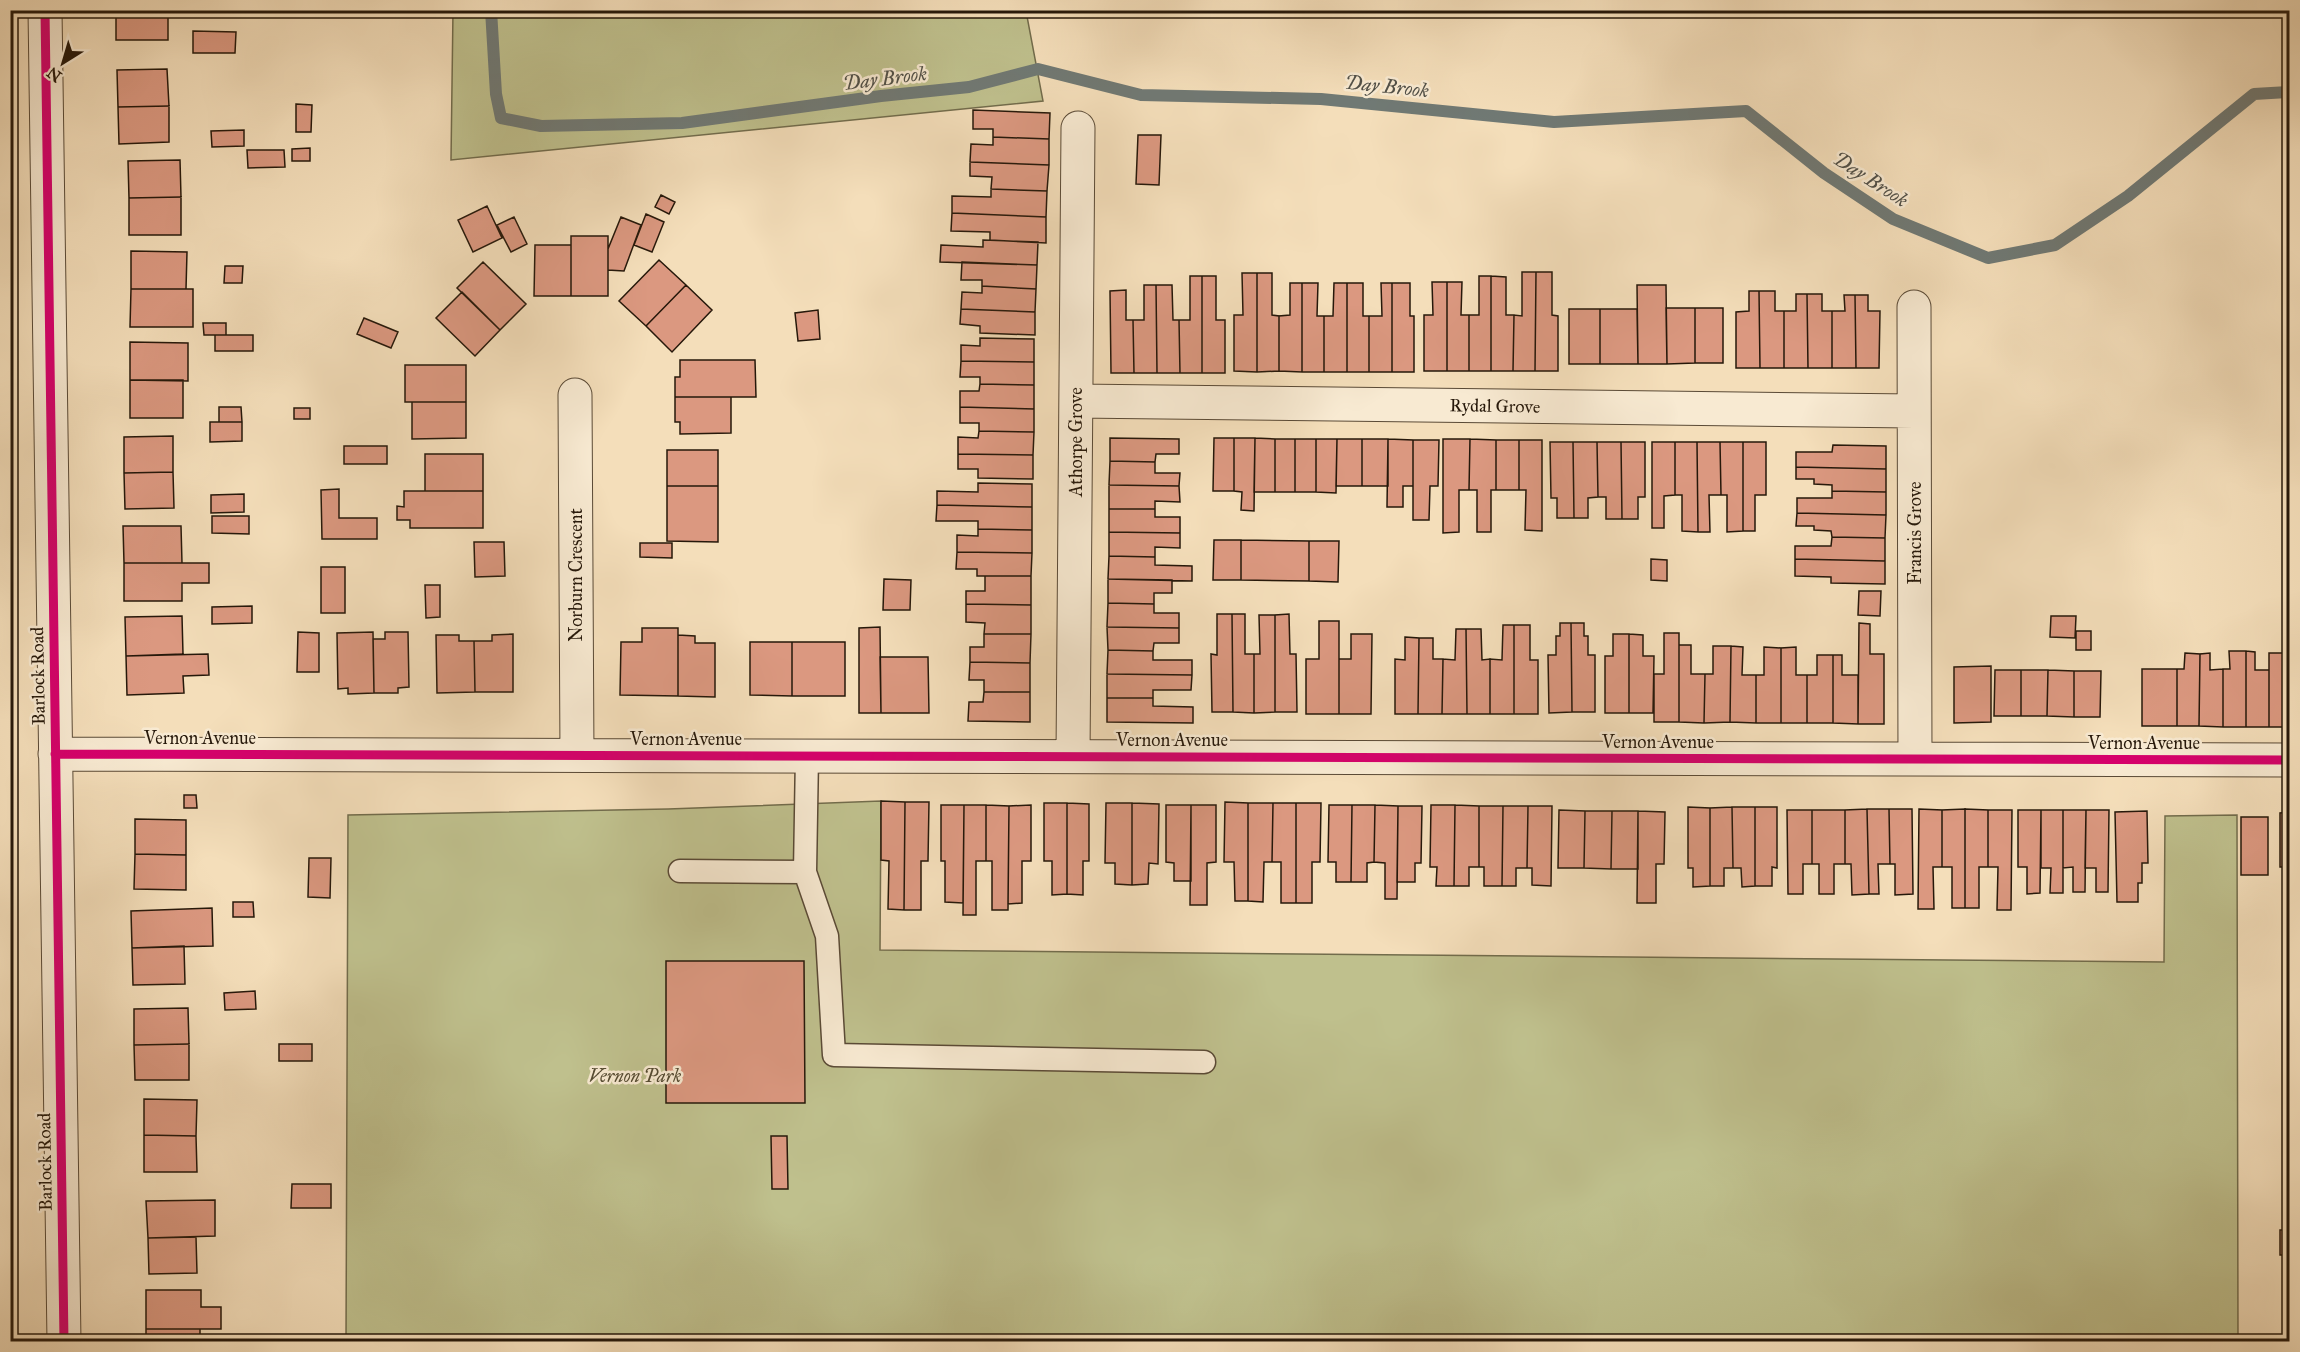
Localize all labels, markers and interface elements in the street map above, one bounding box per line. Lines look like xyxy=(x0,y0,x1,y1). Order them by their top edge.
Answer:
north arrow xyxy=(33,33,93,93)
water label: Day Brook xyxy=(842,61,928,95)
text: N xyxy=(43,63,65,86)
water label: Day Brook xyxy=(1344,70,1430,102)
water label: Day Brook xyxy=(1829,146,1913,212)
street label: Athorpe Grove xyxy=(1065,387,1087,498)
street label: Rydal Grove xyxy=(1449,394,1541,418)
street label: Francis Grove xyxy=(1904,481,1926,585)
street label: Norburn Crescent xyxy=(565,508,587,642)
street label: Barlock Road xyxy=(26,627,50,725)
street label: Vernon Avenue xyxy=(143,727,256,749)
street label: Vernon Avenue xyxy=(629,728,742,750)
street label: Vernon Avenue xyxy=(1115,729,1228,751)
street label: Vernon Avenue xyxy=(1601,731,1714,753)
street label: Vernon Avenue xyxy=(2087,732,2200,754)
park label: Vernon Park xyxy=(589,1065,681,1087)
street label: Barlock Road xyxy=(33,1113,57,1211)

